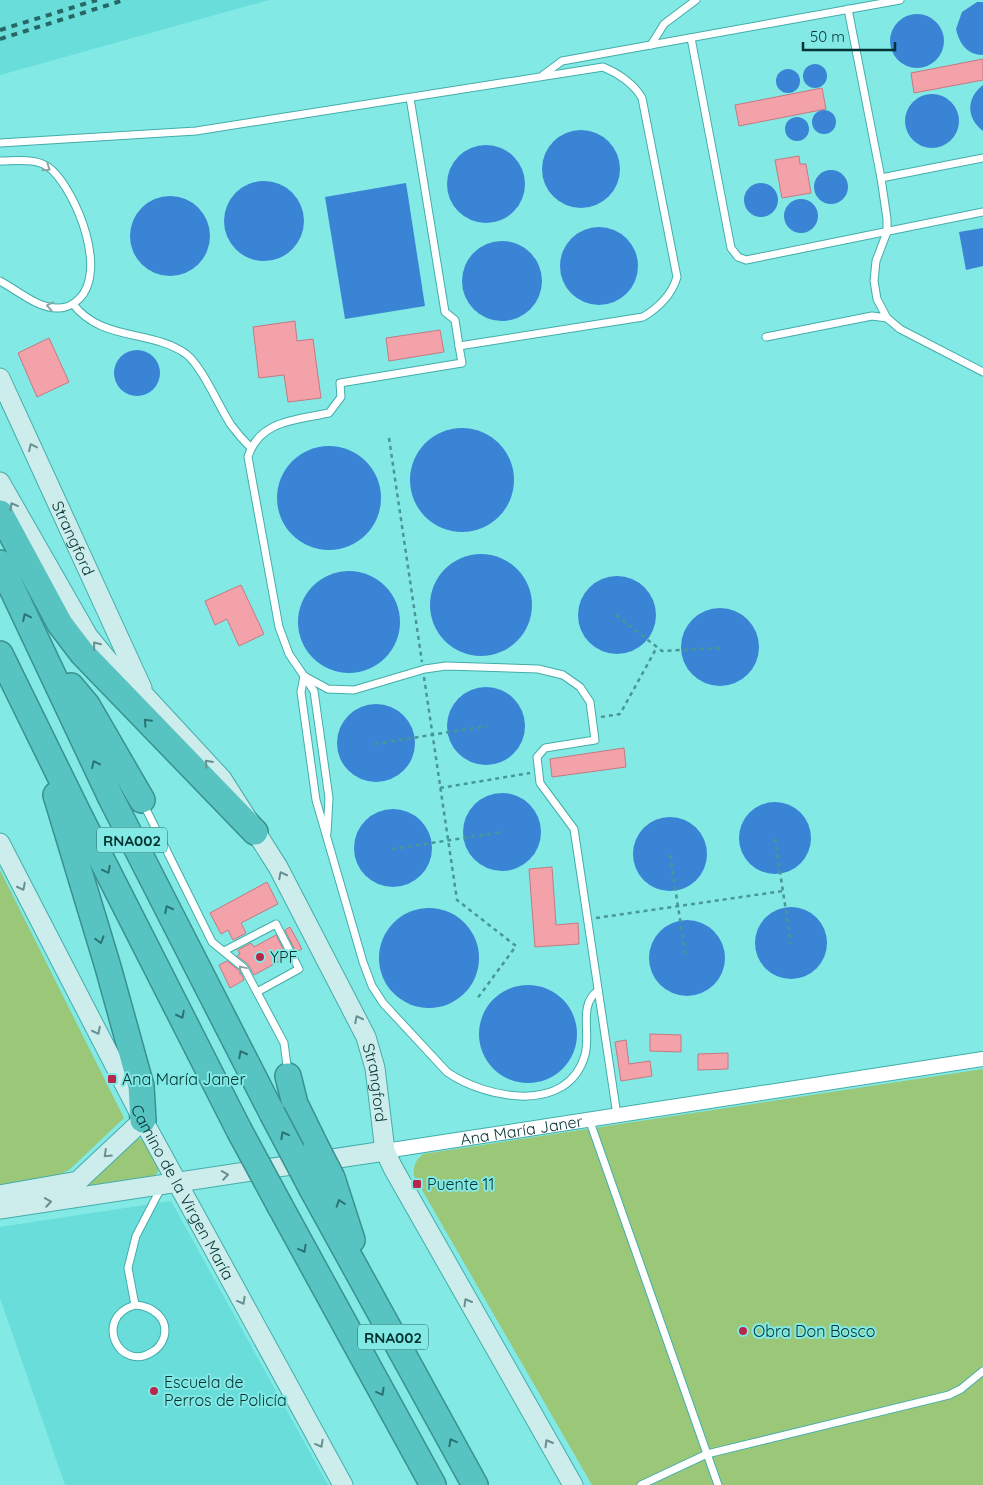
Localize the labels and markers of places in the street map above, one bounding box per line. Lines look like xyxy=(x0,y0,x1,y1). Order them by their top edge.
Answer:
place label: YPF xyxy=(270,947,298,967)
marker: YPF xyxy=(254,951,266,963)
place label: Ana María Janer xyxy=(122,1069,246,1089)
marker: Ana María Janer xyxy=(106,1073,118,1085)
place label: Puente 11 xyxy=(427,1174,494,1194)
marker: Puente 11 xyxy=(411,1178,423,1190)
place label: Obra Don Bosco xyxy=(753,1321,875,1341)
marker: Obra Don Bosco xyxy=(737,1325,749,1337)
place label: Escuela de Perros de Policía xyxy=(164,1372,287,1410)
marker: Escuela de Perros de Policía xyxy=(148,1385,160,1397)

